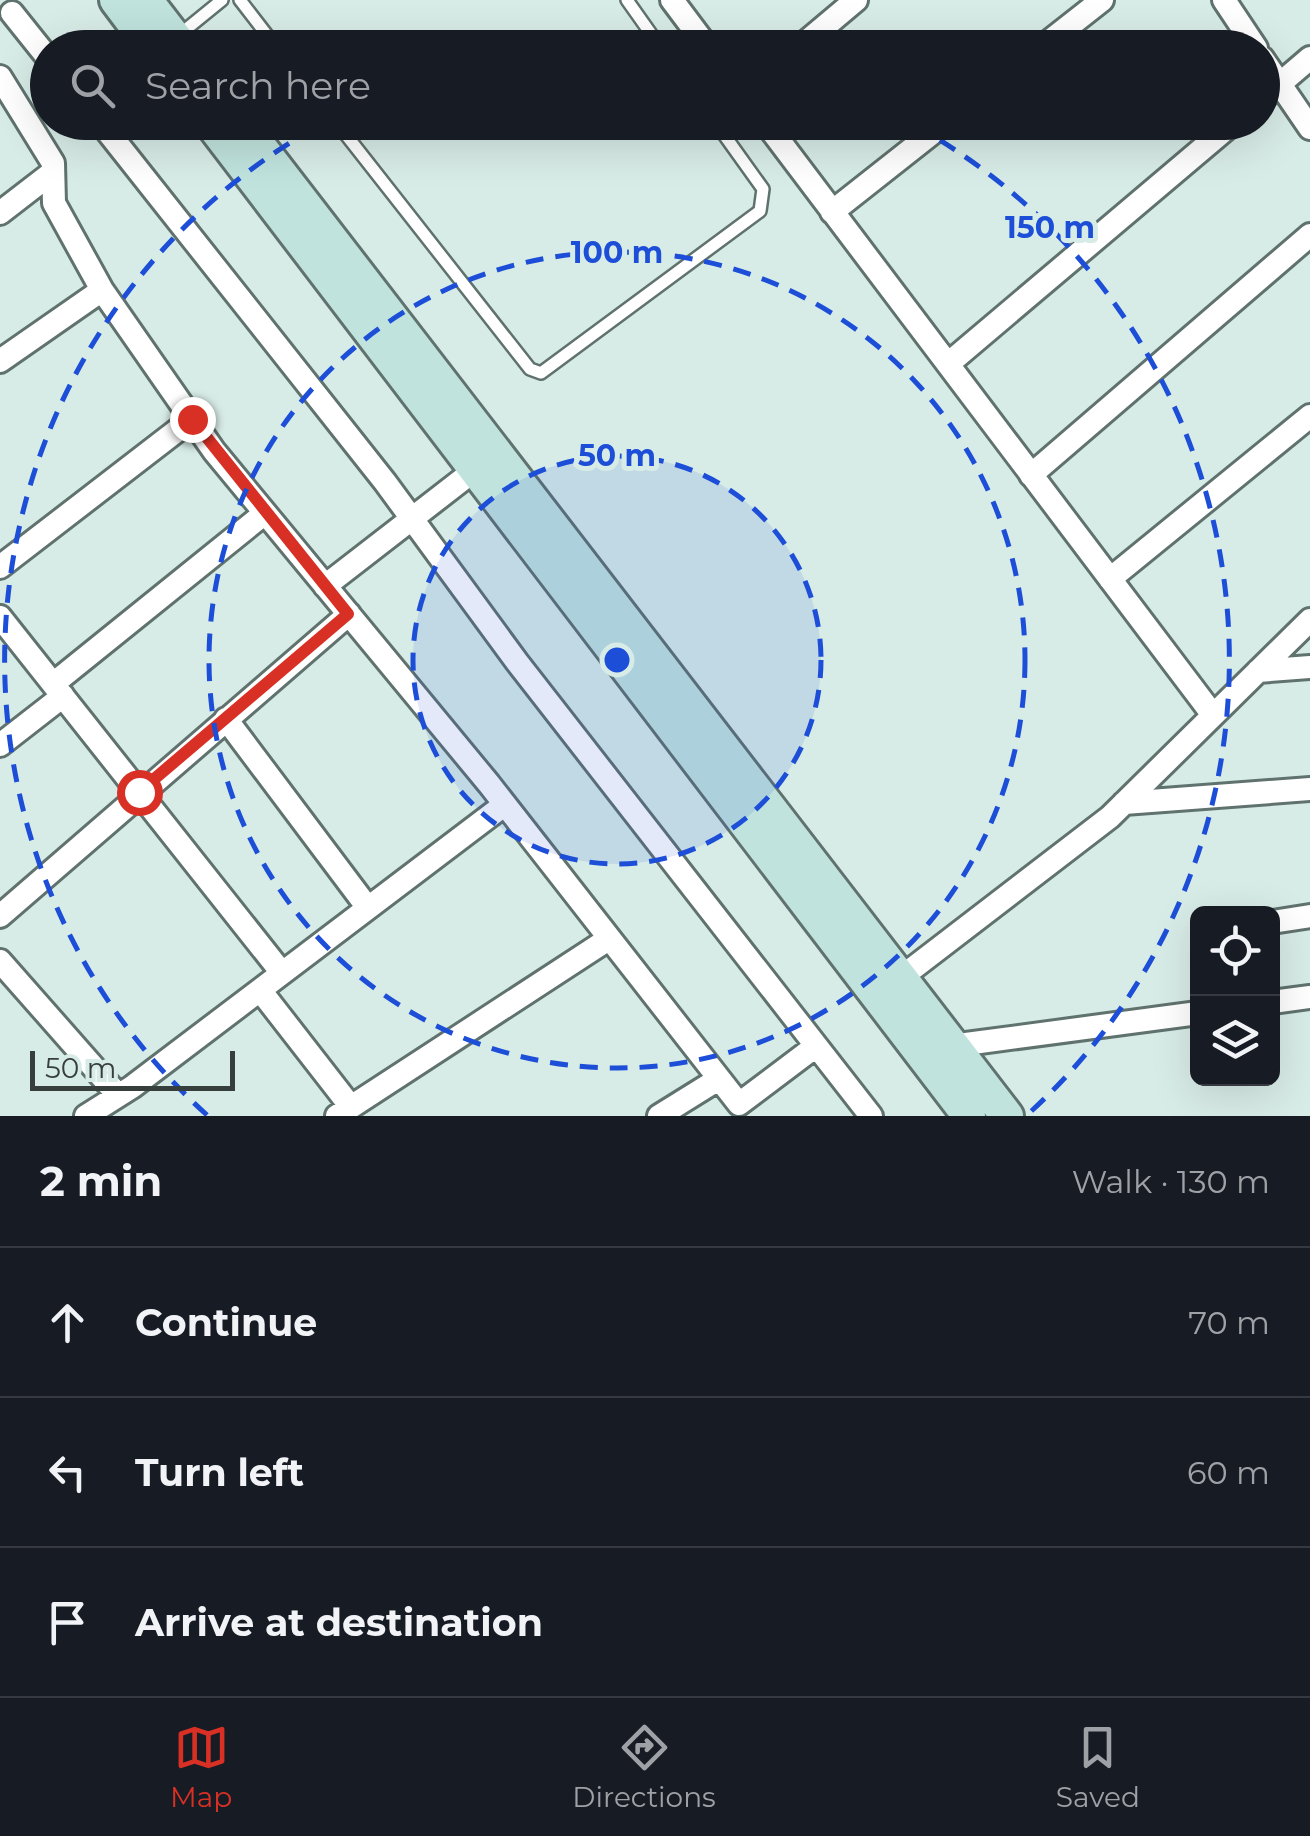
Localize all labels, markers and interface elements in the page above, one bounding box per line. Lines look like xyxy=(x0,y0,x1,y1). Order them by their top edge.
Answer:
search box xyxy=(30,30,1280,140)
icon: search xyxy=(65,58,120,113)
text: Search here xyxy=(145,62,371,109)
text: 150 m xyxy=(1005,209,1095,246)
text: 100 m xyxy=(571,234,663,271)
route end xyxy=(170,397,216,443)
text: 50 m xyxy=(578,437,656,474)
centre of rings xyxy=(599,642,635,678)
route start xyxy=(117,770,163,816)
map controls xyxy=(1190,906,1280,1086)
button: locate xyxy=(1190,906,1280,996)
button: layers xyxy=(1190,996,1280,1086)
scale bar xyxy=(30,1046,235,1090)
text: 50 m xyxy=(45,1051,116,1085)
text: 2 min xyxy=(40,1155,162,1207)
text: Walk · 130 m xyxy=(1072,1162,1270,1201)
icon: ahead xyxy=(40,1295,95,1350)
text: Continue xyxy=(135,1299,317,1346)
text: 70 m xyxy=(1188,1303,1270,1342)
icon: left xyxy=(40,1445,95,1500)
text: Turn left xyxy=(135,1449,304,1496)
text: 60 m xyxy=(1187,1453,1270,1492)
icon: arrive xyxy=(40,1595,95,1650)
text: Arrive at destination xyxy=(135,1599,543,1646)
tab: Map xyxy=(170,1720,232,1814)
tab: Directions xyxy=(572,1720,716,1814)
tab: Saved xyxy=(1056,1720,1140,1814)

